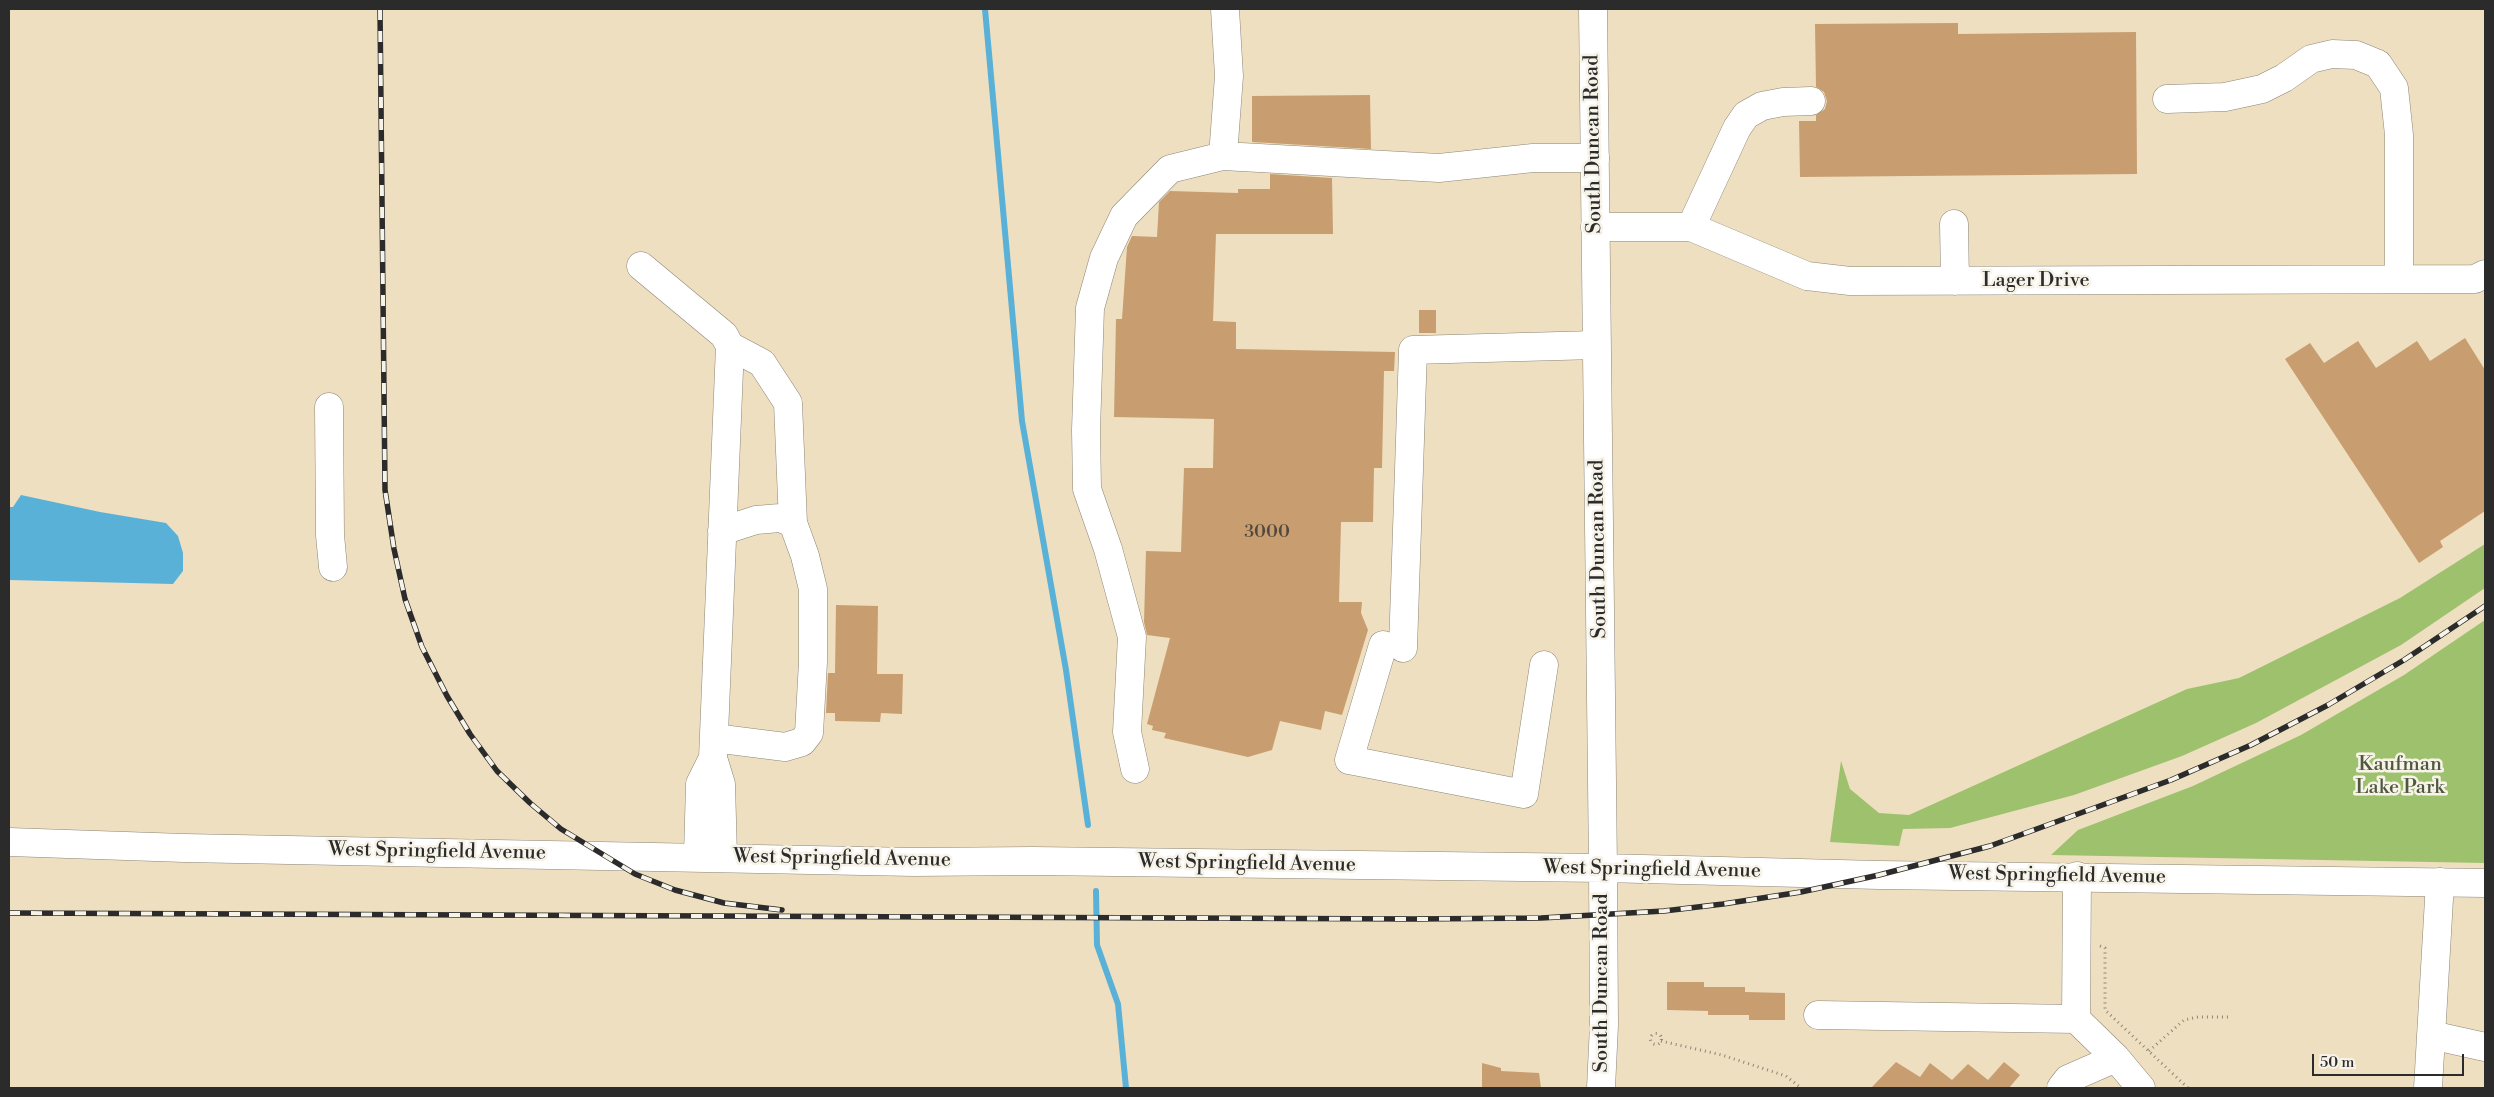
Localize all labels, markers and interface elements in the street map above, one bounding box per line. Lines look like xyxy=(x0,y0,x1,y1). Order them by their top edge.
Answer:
street label: South Duncan Road xyxy=(1580,54,1608,234)
street label: Lager Drive xyxy=(1982,269,2090,293)
street label: South Duncan Road xyxy=(1585,459,1613,639)
house number: 3000 xyxy=(1244,522,1290,544)
park label: Kaufman Lake Park xyxy=(2355,753,2445,800)
street label: West Springfield Avenue xyxy=(328,838,546,866)
street label: West Springfield Avenue xyxy=(733,845,951,873)
street label: West Springfield Avenue xyxy=(1138,850,1356,878)
street label: West Springfield Avenue xyxy=(1543,856,1761,884)
street label: West Springfield Avenue xyxy=(1948,862,2166,890)
street label: South Duncan Road xyxy=(1590,894,1614,1072)
scale bar xyxy=(2314,1044,2466,1076)
text: 50 m xyxy=(2320,1053,2354,1072)

